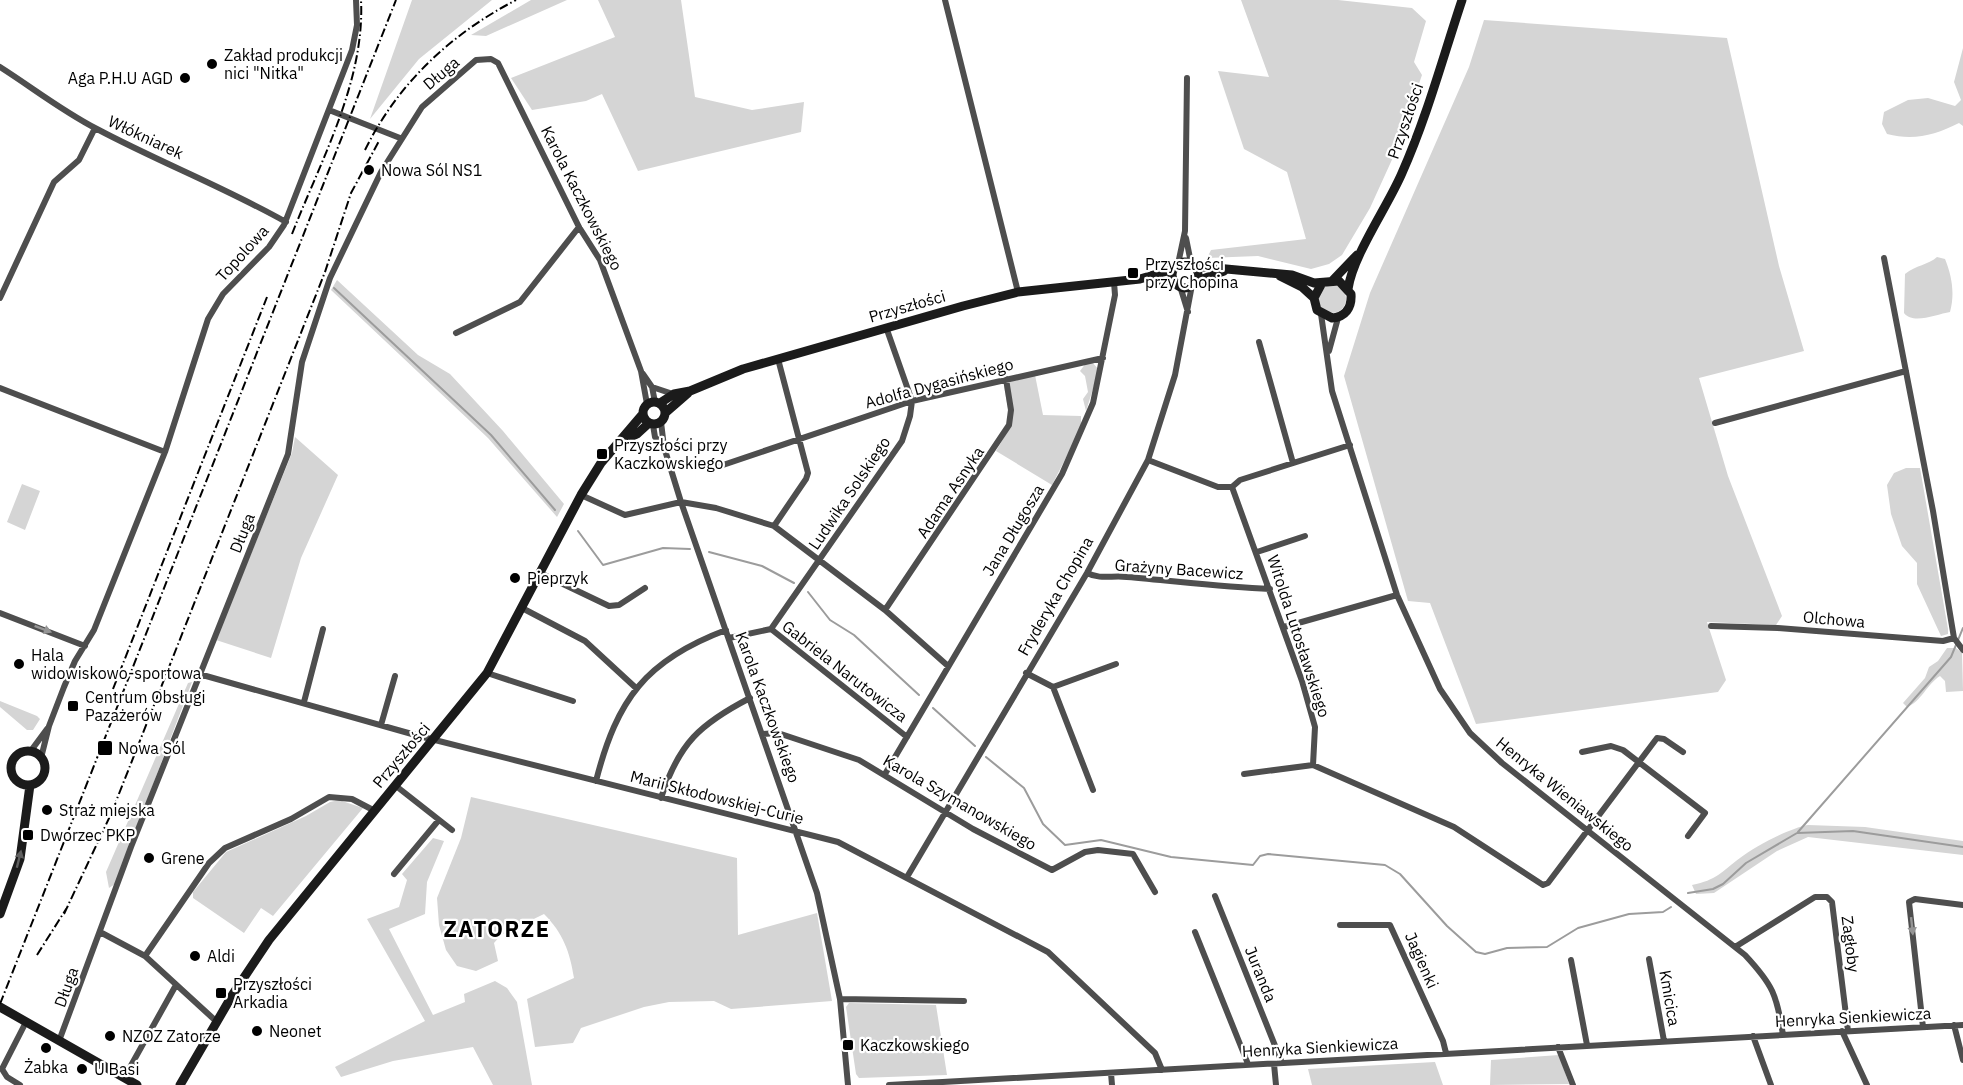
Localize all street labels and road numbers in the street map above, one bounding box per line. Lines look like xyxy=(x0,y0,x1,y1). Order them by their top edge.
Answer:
street label: Długa xyxy=(419,52,464,94)
street label: Przyszłości xyxy=(1383,80,1427,162)
street label: Włókniarek xyxy=(105,111,187,163)
street label: Karola Kaczkowskiego xyxy=(537,122,627,274)
street label: Topolowa xyxy=(211,220,273,285)
street label: Przyszłości xyxy=(866,285,948,327)
street label: Adolfa Dygasińskiego xyxy=(863,354,1015,412)
street label: Ludwika Solskiego xyxy=(804,433,894,553)
street label: Adama Asnyka xyxy=(912,442,988,542)
street label: Jana Długosza xyxy=(978,480,1048,579)
street label: Długa xyxy=(225,510,259,556)
street label: Fryderyka Chopina xyxy=(1013,532,1097,659)
street label: Witolda Lutosławskiego xyxy=(1263,552,1335,720)
street label: Grażyny Bacewicz xyxy=(1114,555,1244,583)
street label: Olchowa xyxy=(1802,606,1866,632)
street label: Gabriela Narutowicza xyxy=(778,616,912,727)
street label: Karola Kaczkowskiego xyxy=(731,629,805,785)
street label: Przyszłości xyxy=(368,718,434,792)
street label: Henryka Wieniawskiego xyxy=(1492,732,1638,856)
street label: Karola Szymanowskiego xyxy=(880,750,1040,854)
street label: Marii Skłodowskiej-Curie xyxy=(628,766,806,828)
street label: Zagłoby xyxy=(1838,915,1864,973)
street label: Jagienki xyxy=(1401,929,1443,991)
street label: Juranda xyxy=(1241,943,1281,1005)
street label: Długa xyxy=(50,964,83,1010)
street label: Kmicica xyxy=(1655,968,1685,1028)
street label: Henryka Sienkiewicza xyxy=(1774,1003,1932,1031)
street label: Henryka Sienkiewicza xyxy=(1241,1033,1399,1061)

